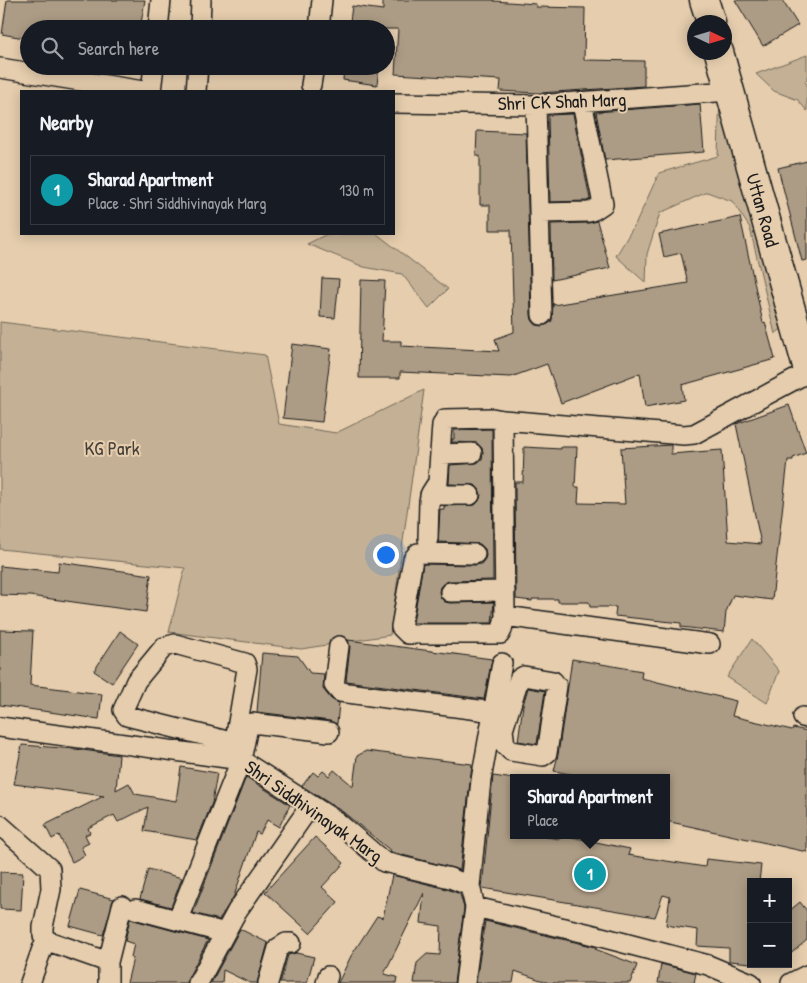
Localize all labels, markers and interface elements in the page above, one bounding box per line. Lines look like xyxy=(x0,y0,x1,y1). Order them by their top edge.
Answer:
north arrow xyxy=(687,15,732,60)
search box xyxy=(20,20,395,75)
icon: search xyxy=(38,34,66,62)
text: Search here xyxy=(78,35,159,61)
street label: Shri CK Shah Marg xyxy=(497,86,627,116)
text: Nearby xyxy=(40,108,93,137)
text: Sharad Apartment xyxy=(88,166,213,192)
street label: Uttan Road xyxy=(740,170,786,250)
text: 1 xyxy=(54,179,60,201)
text: 130 m xyxy=(339,179,374,201)
text: Place · Shri Siddhivinayak Marg xyxy=(88,192,266,214)
park label: KG Park xyxy=(84,435,140,461)
your location xyxy=(373,542,399,568)
street label: Shri Siddhivinayak Marg xyxy=(240,754,388,868)
popup xyxy=(510,774,670,839)
text: Sharad Apartment xyxy=(527,783,653,809)
text: Place xyxy=(527,809,558,831)
pin: 1 xyxy=(574,855,606,893)
map controls xyxy=(747,878,792,968)
button: + xyxy=(747,878,792,923)
button: − xyxy=(747,923,792,968)

